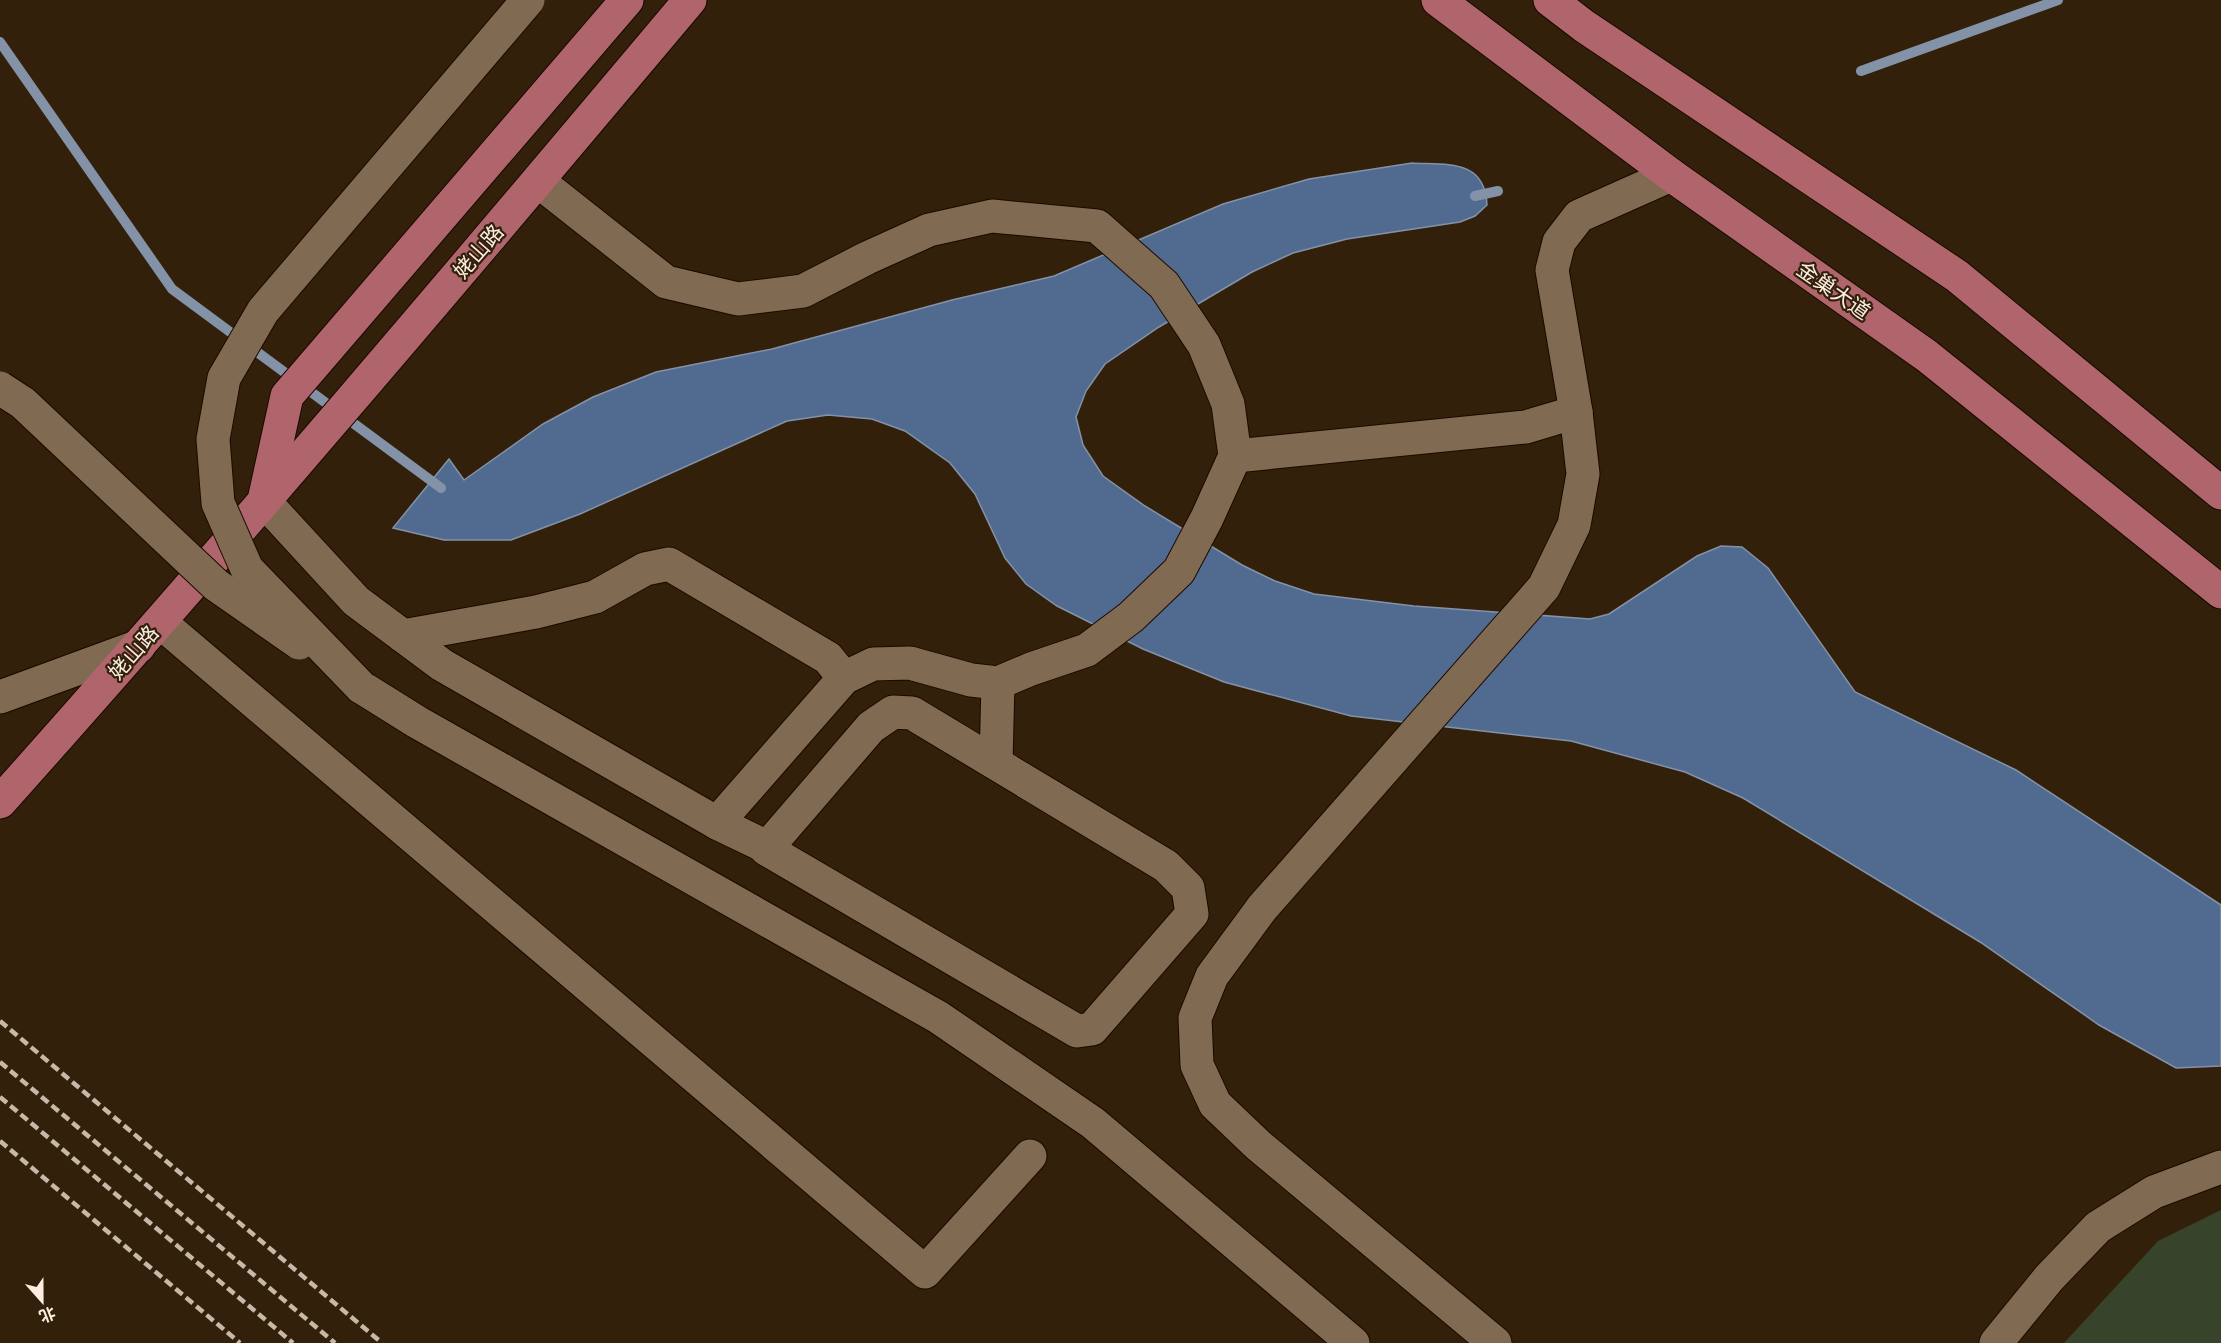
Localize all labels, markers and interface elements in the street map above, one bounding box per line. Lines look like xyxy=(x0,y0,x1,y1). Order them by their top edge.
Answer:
street label: 姥山路 xyxy=(447,218,509,284)
street label: 金巢大道 xyxy=(1792,254,1876,326)
street label: 姥山路 xyxy=(102,619,164,685)
north arrow xyxy=(12,1271,72,1331)
text: 北 xyxy=(36,1302,59,1328)

